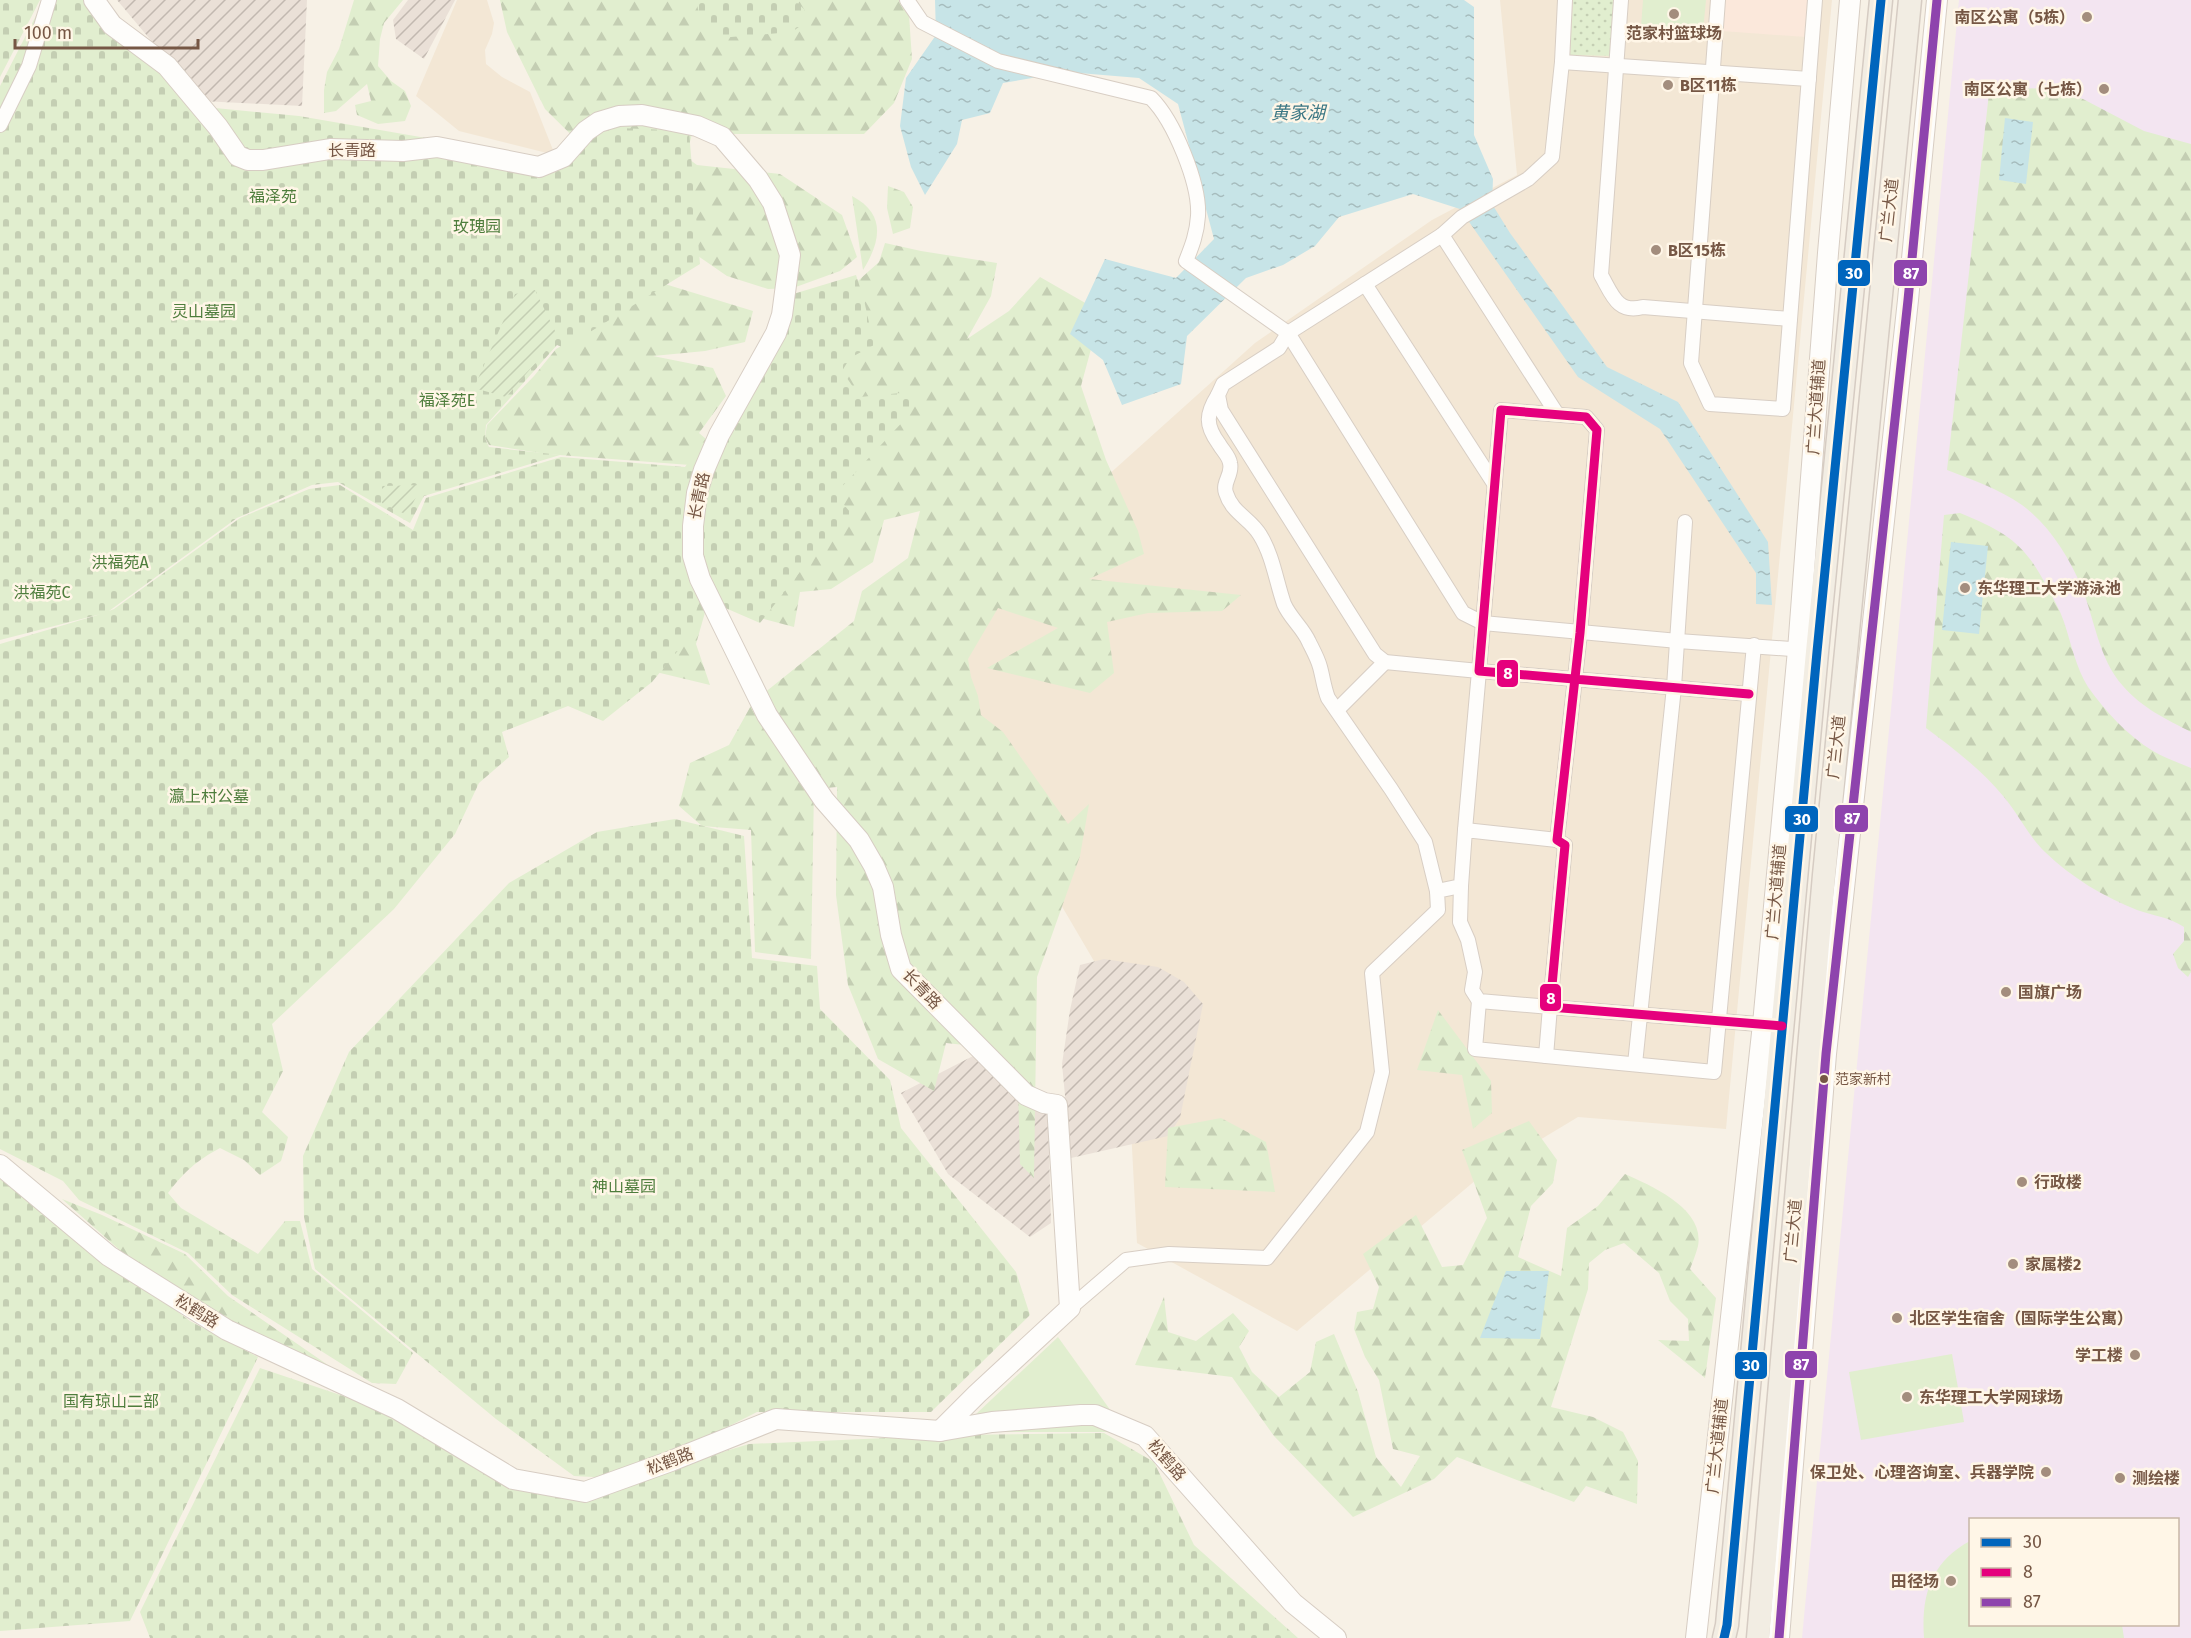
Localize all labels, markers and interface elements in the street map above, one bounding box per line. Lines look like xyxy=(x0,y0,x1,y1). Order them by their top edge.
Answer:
marker: 范家村篮球场 xyxy=(1667,7,1681,21)
place label: 南区公寓（5栋） xyxy=(1954,8,2075,27)
marker: 南区公寓（5栋） xyxy=(2080,10,2094,24)
scale bar xyxy=(15,12,198,50)
text: 100 m xyxy=(24,22,72,44)
place label: 范家村篮球场 xyxy=(1626,24,1722,43)
place label: B区11栋 xyxy=(1680,76,1736,95)
marker: B区11栋 xyxy=(1661,78,1675,92)
place label: 南区公寓（七栋） xyxy=(1964,80,2092,99)
marker: 南区公寓（七栋） xyxy=(2097,82,2111,96)
water label: 黄家湖 xyxy=(1271,102,1328,124)
street label: 长青路 xyxy=(328,141,376,160)
street label: 广兰大道 xyxy=(1876,177,1902,243)
park label: 福泽苑 xyxy=(249,187,297,206)
park label: 玫瑰园 xyxy=(453,217,501,236)
place label: B区15栋 xyxy=(1668,241,1726,260)
marker: B区15栋 xyxy=(1649,243,1663,257)
line badge: 30 xyxy=(1837,259,1871,287)
line badge: 87 xyxy=(1893,259,1928,287)
text: 30 xyxy=(1844,264,1863,283)
text: 87 xyxy=(1903,264,1920,283)
park label: 灵山墓园 xyxy=(172,302,236,321)
street label: 广兰大道辅道 xyxy=(1803,358,1829,456)
park label: 福泽苑E xyxy=(419,391,475,410)
street label: 长青路 xyxy=(685,471,713,521)
park label: 洪福苑A xyxy=(91,553,149,572)
place label: 东华理工大学游泳池 xyxy=(1977,579,2121,598)
marker: 东华理工大学游泳池 xyxy=(1958,581,1972,595)
park label: 洪福苑C xyxy=(14,583,71,602)
line badge: 8 xyxy=(1496,659,1519,688)
text: 8 xyxy=(1503,664,1513,683)
street label: 广兰大道 xyxy=(1823,714,1849,780)
park label: 瀛上村公墓 xyxy=(169,787,249,806)
line badge: 87 xyxy=(1834,804,1869,833)
line badge: 30 xyxy=(1784,805,1819,833)
text: 87 xyxy=(1844,809,1861,828)
text: 30 xyxy=(1792,810,1811,829)
street label: 广兰大道辅道 xyxy=(1762,843,1790,941)
street label: 长青路 xyxy=(899,965,945,1013)
line badge: 8 xyxy=(1539,983,1562,1012)
place label: 国旗广场 xyxy=(2018,983,2082,1002)
marker: 国旗广场 xyxy=(1999,985,2013,999)
text: 8 xyxy=(1546,989,1556,1008)
place label: 范家新村 xyxy=(1835,1071,1891,1088)
marker: 范家新村 xyxy=(1818,1073,1830,1085)
place label: 行政楼 xyxy=(2034,1173,2082,1192)
marker: 行政楼 xyxy=(2015,1175,2029,1189)
park label: 神山墓园 xyxy=(592,1177,656,1196)
street label: 广兰大道 xyxy=(1781,1198,1805,1264)
place label: 家属楼2 xyxy=(2025,1255,2081,1274)
marker: 家属楼2 xyxy=(2006,1257,2020,1271)
street label: 松鹤路 xyxy=(172,1290,222,1332)
place label: 北区学生宿舍（国际学生公寓） xyxy=(1909,1309,2133,1328)
marker: 北区学生宿舍（国际学生公寓） xyxy=(1890,1311,1904,1325)
place label: 学工楼 xyxy=(2075,1346,2123,1365)
marker: 学工楼 xyxy=(2128,1348,2142,1362)
line badge: 87 xyxy=(1784,1350,1818,1379)
line badge: 30 xyxy=(1734,1351,1768,1380)
text: 87 xyxy=(1793,1355,1810,1374)
text: 30 xyxy=(1741,1356,1760,1375)
place label: 东华理工大学网球场 xyxy=(1919,1388,2063,1407)
marker: 东华理工大学网球场 xyxy=(1900,1390,1914,1404)
park label: 国有琼山二部 xyxy=(63,1392,159,1411)
street label: 广兰大道辅道 xyxy=(1703,1397,1731,1495)
street label: 松鹤路 xyxy=(1144,1436,1190,1484)
street label: 松鹤路 xyxy=(644,1444,696,1478)
place label: 保卫处、心理咨询室、兵器学院 xyxy=(1810,1463,2034,1482)
marker: 保卫处、心理咨询室、兵器学院 xyxy=(2039,1465,2053,1479)
place label: 测绘楼 xyxy=(2132,1469,2180,1488)
marker: 测绘楼 xyxy=(2113,1471,2127,1485)
legend xyxy=(1969,1518,2179,1626)
text: 30 xyxy=(2023,1531,2042,1553)
text: 8 xyxy=(2023,1561,2033,1583)
place label: 田径场 xyxy=(1891,1572,1939,1591)
marker: 田径场 xyxy=(1944,1574,1958,1588)
text: 87 xyxy=(2023,1591,2041,1613)

